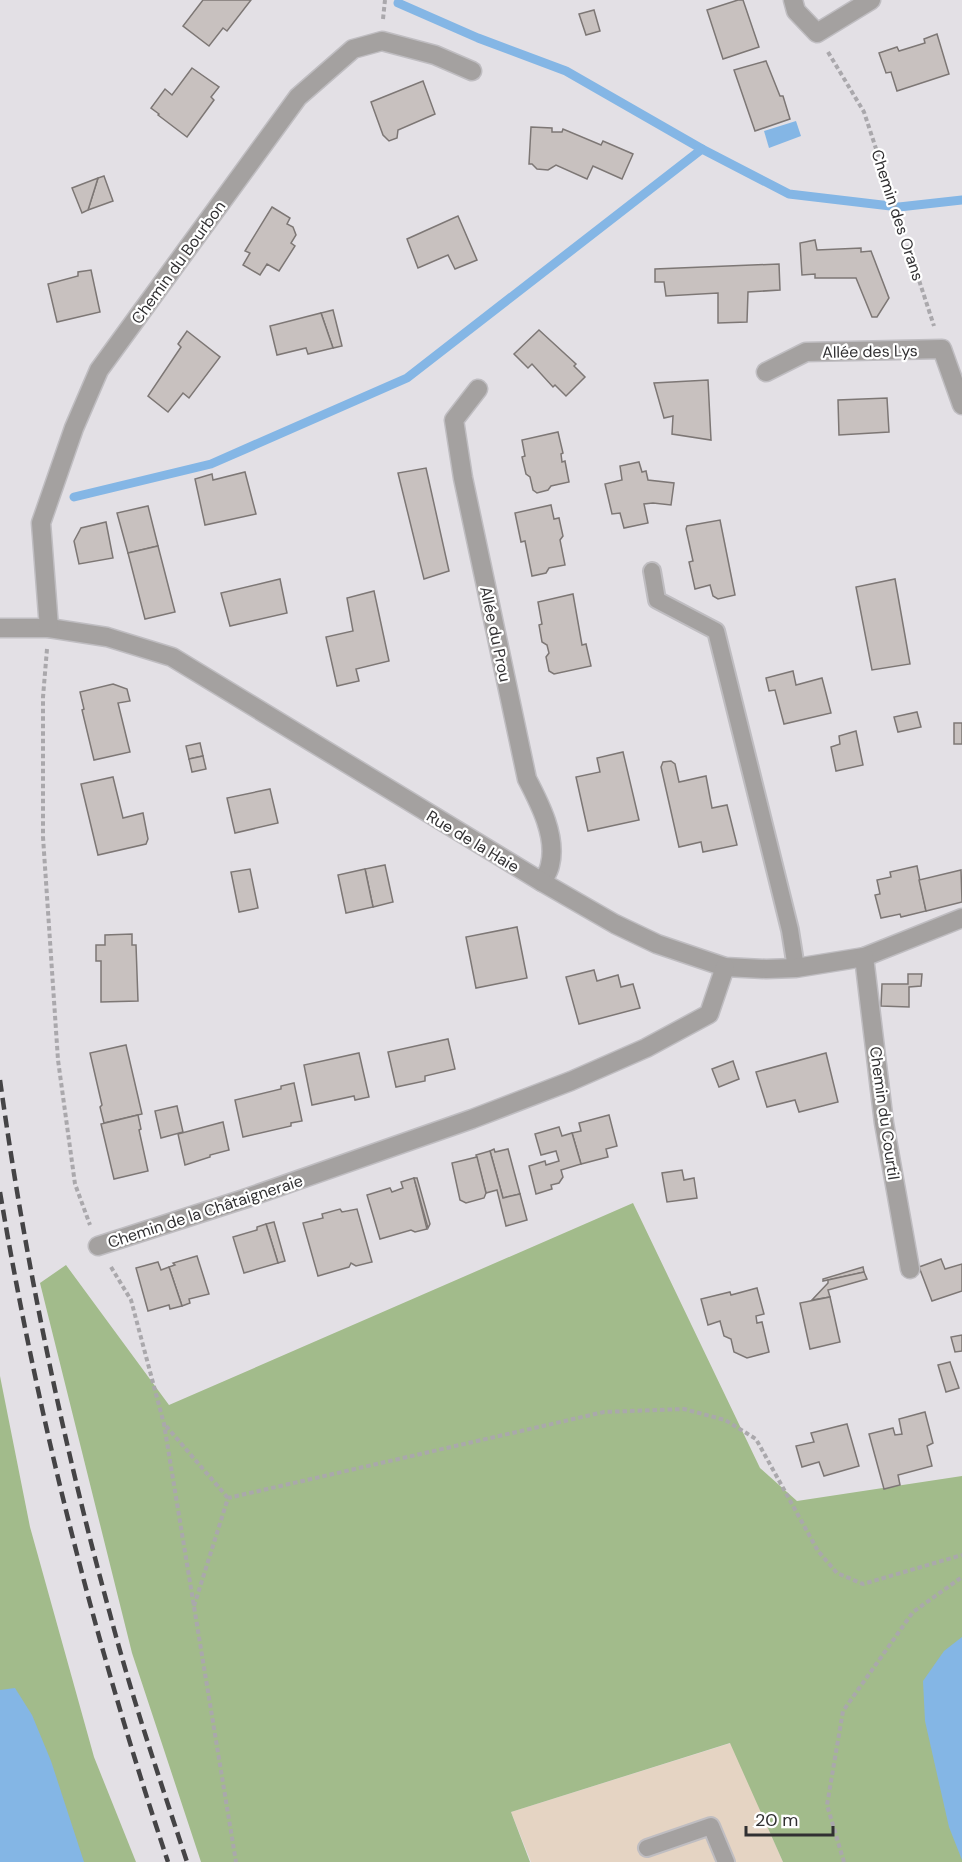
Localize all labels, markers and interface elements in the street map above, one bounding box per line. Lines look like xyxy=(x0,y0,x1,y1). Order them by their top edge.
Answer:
street label: Chemin des Orans xyxy=(866,147,929,284)
street label: Chemin du Bourbon xyxy=(127,196,230,328)
street label: Allée des Lys xyxy=(822,340,918,363)
street label: Allée du Prou xyxy=(475,584,516,684)
street label: Rue de la Haie xyxy=(423,806,523,877)
street label: Chemin du Courtil xyxy=(865,1045,904,1181)
street label: Chemin de la Châtaigneraie xyxy=(105,1170,305,1253)
scale bar xyxy=(746,1799,833,1837)
text: 20 m xyxy=(755,1808,798,1832)

